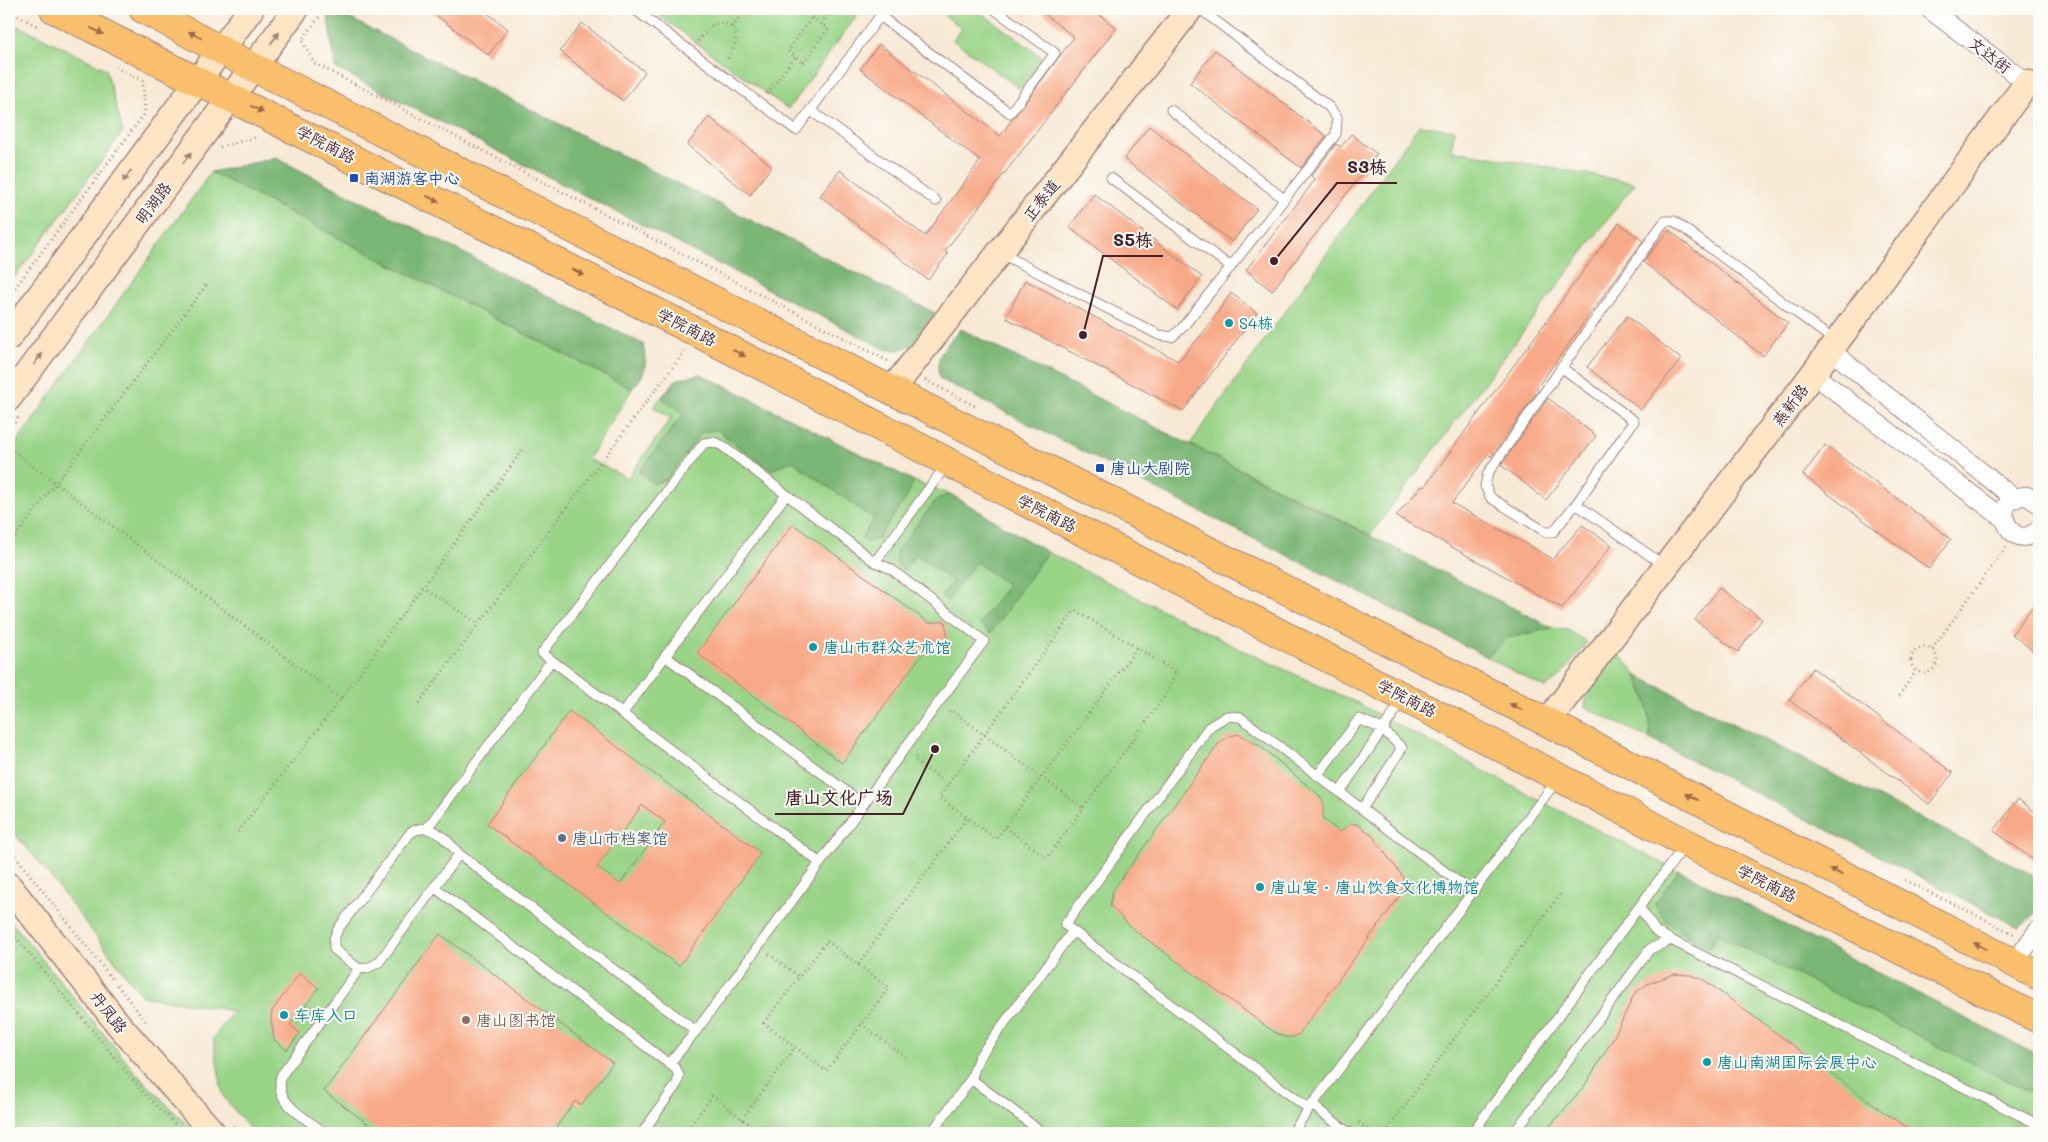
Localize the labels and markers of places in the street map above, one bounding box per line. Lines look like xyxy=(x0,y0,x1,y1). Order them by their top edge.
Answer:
callout: S3栋 xyxy=(1337,150,1397,183)
place label: 南湖游客中心 xyxy=(364,167,460,188)
marker: 南湖游客中心 xyxy=(348,172,360,184)
callout: S5栋 xyxy=(1103,223,1163,256)
place label: S4栋 xyxy=(1239,312,1273,333)
marker: S4栋 xyxy=(1223,317,1235,329)
place label: 唐山大剧院 xyxy=(1110,457,1190,478)
marker: 唐山大剧院 xyxy=(1094,462,1106,474)
place label: 唐山市群众艺术馆 xyxy=(823,636,951,657)
marker: 唐山市群众艺术馆 xyxy=(807,641,819,653)
callout: 唐山文化广场 xyxy=(775,781,903,814)
place label: 唐山市档案馆 xyxy=(572,827,668,848)
marker: 唐山市档案馆 xyxy=(556,832,568,844)
place label: 唐山宴 · 唐山饮食文化博物馆 xyxy=(1270,876,1479,897)
marker: 唐山宴 · 唐山饮食文化博物馆 xyxy=(1254,881,1266,893)
place label: 车库入口 xyxy=(294,1004,358,1025)
marker: 车库入口 xyxy=(278,1009,290,1021)
place label: 唐山图书馆 xyxy=(476,1009,556,1030)
marker: 唐山图书馆 xyxy=(460,1014,472,1026)
place label: 唐山南湖国际会展中心 xyxy=(1717,1051,1877,1072)
marker: 唐山南湖国际会展中心 xyxy=(1701,1056,1713,1068)

